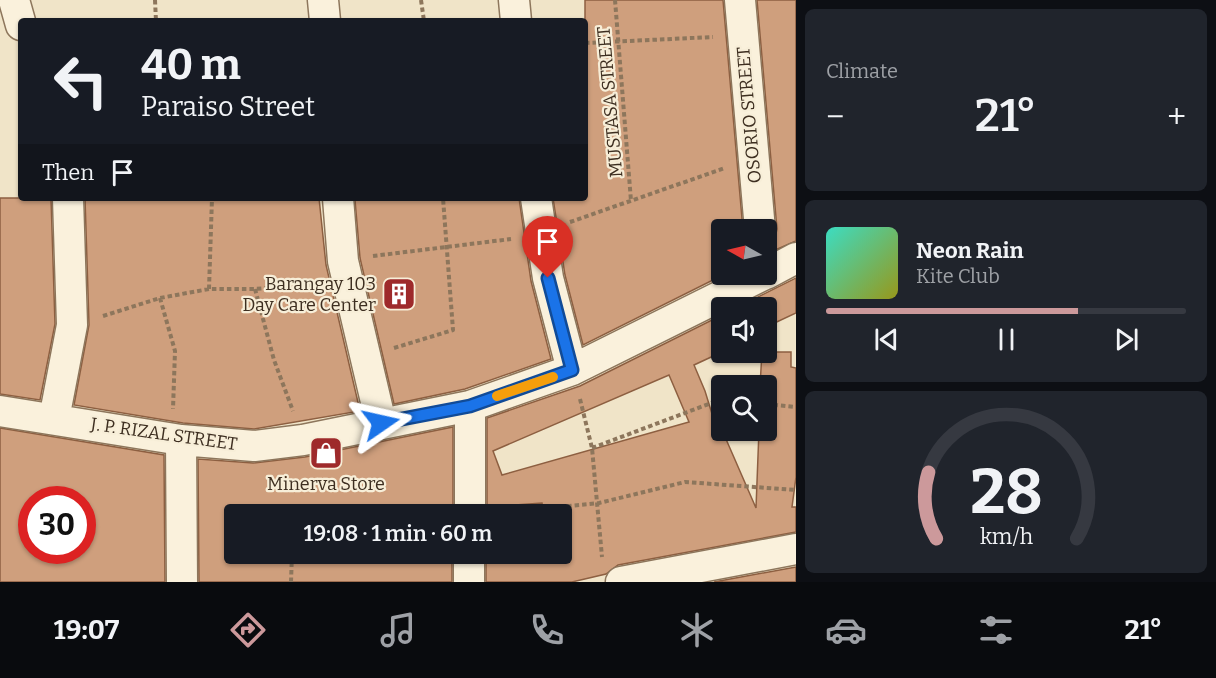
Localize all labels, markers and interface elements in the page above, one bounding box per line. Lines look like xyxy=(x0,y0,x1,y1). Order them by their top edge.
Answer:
street label: MUSTASA STREET xyxy=(592,25,628,179)
text: 40 m xyxy=(141,40,241,90)
icon: left xyxy=(42,42,120,120)
street label: OSORIO STREET xyxy=(732,45,766,184)
text: Climate xyxy=(826,59,898,83)
text: 21° xyxy=(975,89,1037,143)
text: Paraiso Street xyxy=(141,91,315,123)
text: − xyxy=(826,97,844,137)
text: + xyxy=(1167,97,1186,137)
icon: arrive xyxy=(106,156,139,189)
text: Then xyxy=(42,159,94,186)
pin xyxy=(522,216,573,278)
north arrow xyxy=(711,219,777,285)
map controls xyxy=(711,219,777,441)
icon: arrive xyxy=(531,225,564,258)
text: Neon Rain xyxy=(916,237,1024,264)
text: Kite Club xyxy=(916,264,1000,288)
place label: Barangay 103 Day Care Center xyxy=(243,273,376,316)
building icon: Barangay 103 Day Care Center xyxy=(381,276,417,312)
button: sound xyxy=(711,297,777,363)
icon: previous xyxy=(870,323,903,356)
icon: pause xyxy=(990,323,1023,356)
icon: next xyxy=(1110,323,1143,356)
button: search xyxy=(711,375,777,441)
position arrow xyxy=(349,391,413,455)
street label: J. P. RIZAL STREET xyxy=(88,413,239,455)
shop icon: Minerva Store xyxy=(308,435,344,471)
text: 28 xyxy=(970,455,1042,530)
place label: Minerva Store xyxy=(267,473,385,495)
speed limit sign: 30 xyxy=(18,486,96,564)
text: 19:08 · 1 min · 60 m xyxy=(304,520,492,547)
text: km/h xyxy=(979,524,1033,550)
icon: directions xyxy=(227,609,269,651)
icon: music xyxy=(377,609,419,651)
icon: phone xyxy=(526,609,568,651)
icon: climate xyxy=(676,609,718,651)
icon: car xyxy=(825,609,867,651)
icon: filters xyxy=(975,609,1017,651)
text: 19:07 xyxy=(54,614,119,646)
text: 21° xyxy=(1125,614,1162,646)

